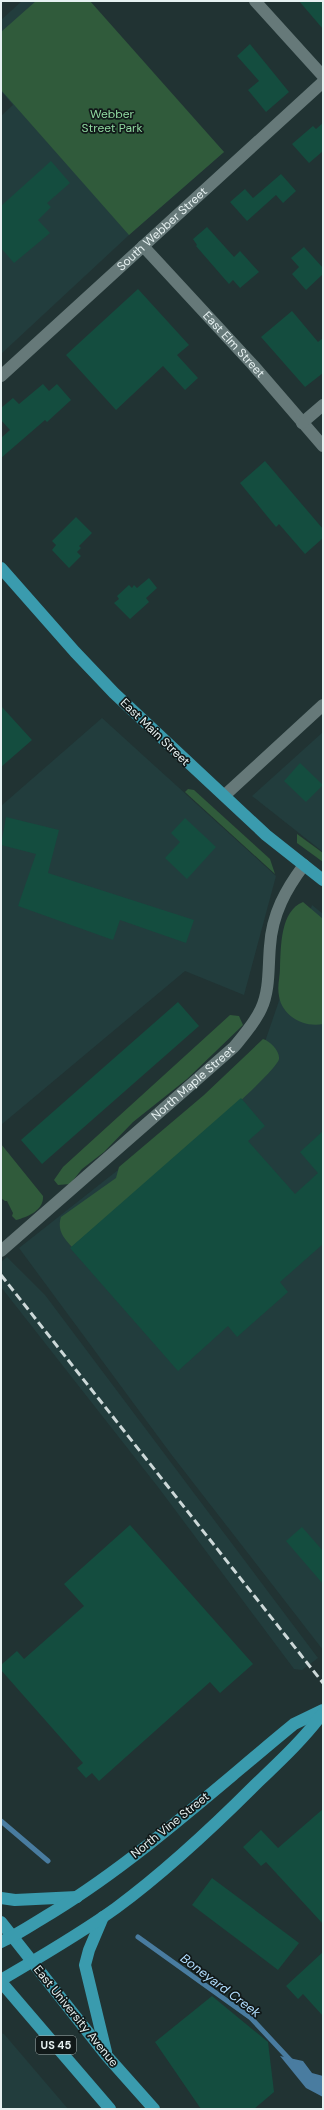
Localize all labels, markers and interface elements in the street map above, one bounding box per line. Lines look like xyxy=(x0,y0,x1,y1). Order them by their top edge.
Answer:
park label: Webber Street Park xyxy=(82,106,142,136)
street label: South Webber Street xyxy=(113,183,211,274)
street label: East Elm Street xyxy=(199,308,269,381)
street label: East Main Street xyxy=(117,695,193,769)
street label: North Maple Street xyxy=(148,1042,238,1124)
street label: North Vine Street xyxy=(127,1788,213,1862)
water label: Boneyard Creek xyxy=(177,1950,265,2021)
street label: East University Avenue xyxy=(30,1962,122,2070)
road number: US 45 xyxy=(36,2036,76,2054)

